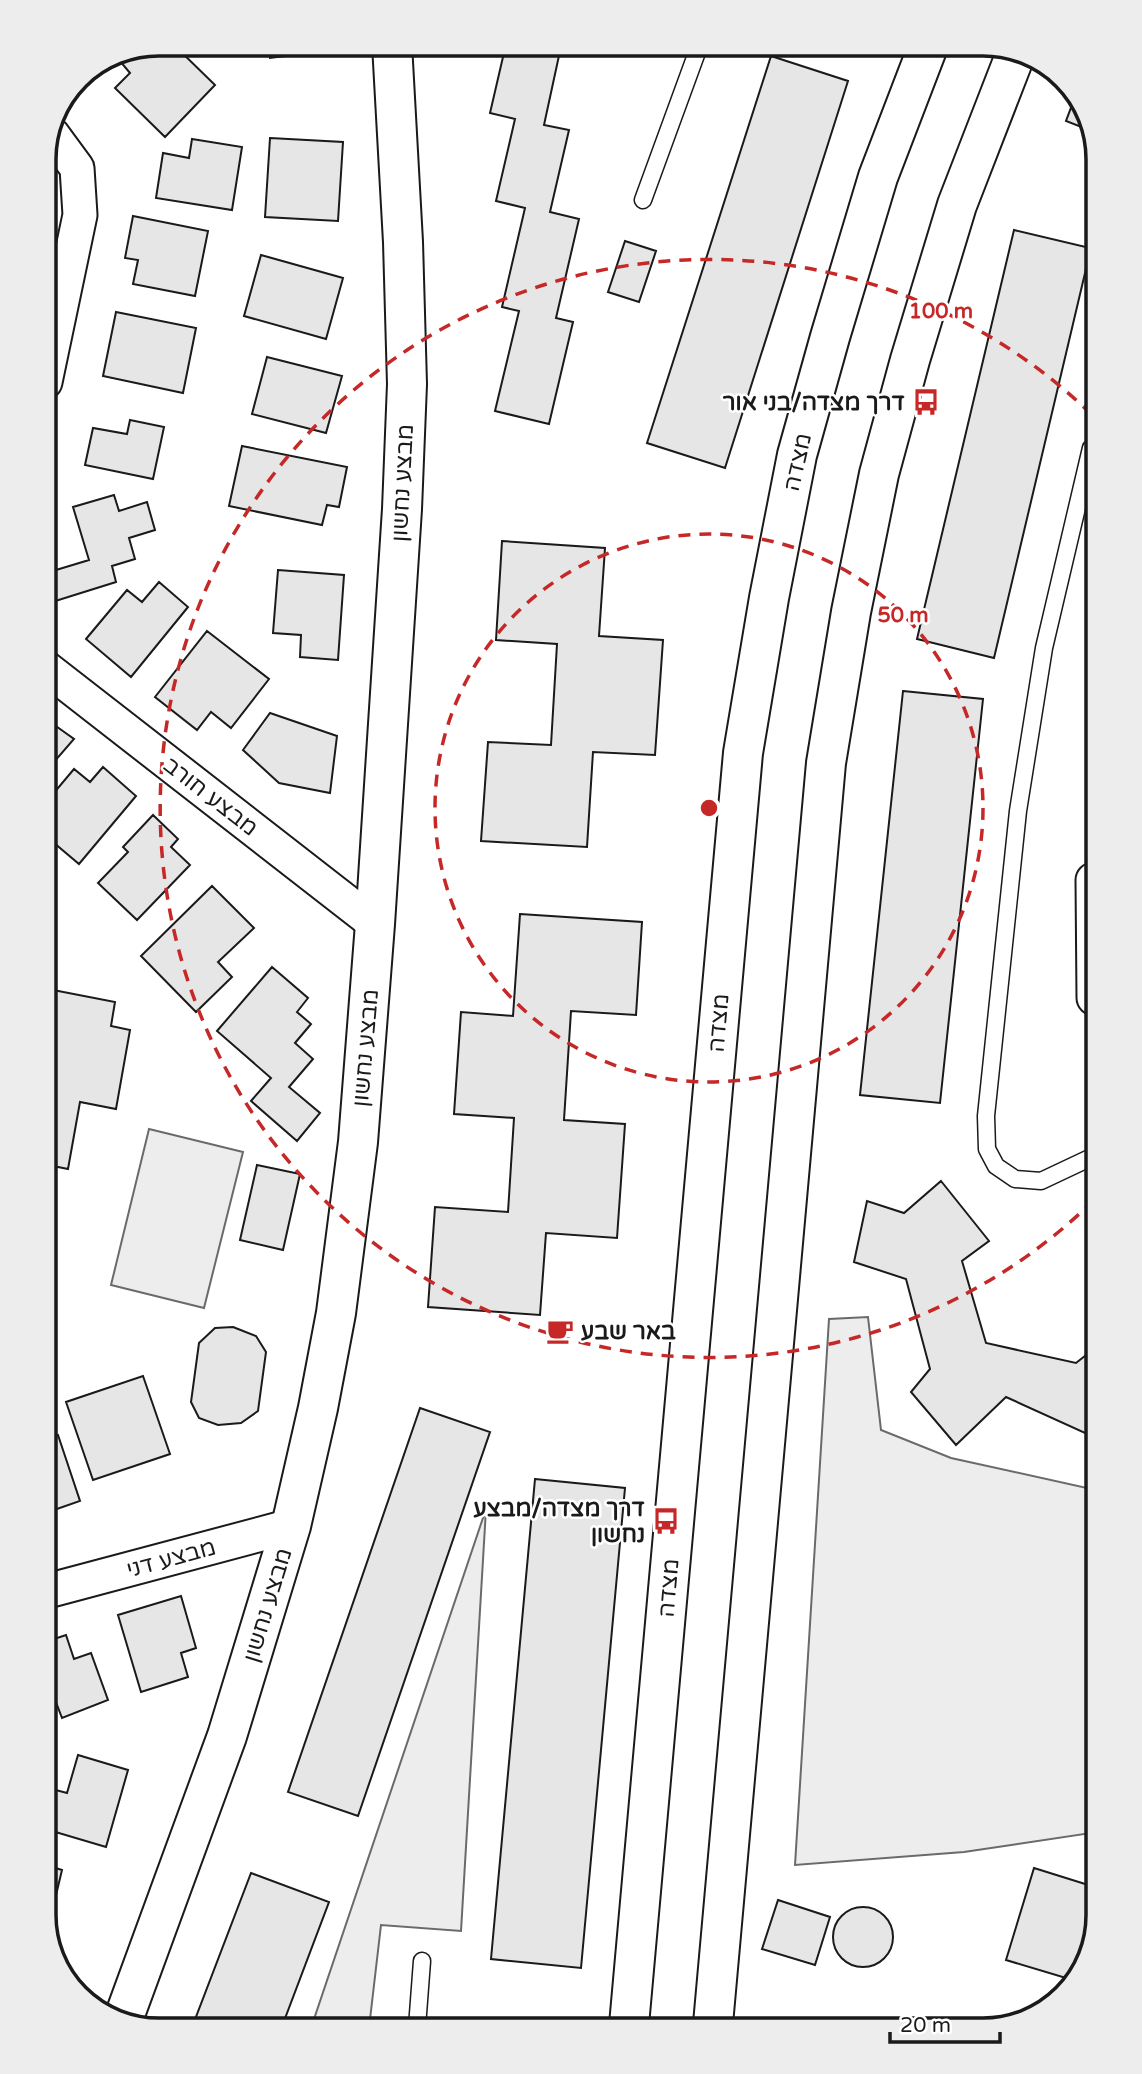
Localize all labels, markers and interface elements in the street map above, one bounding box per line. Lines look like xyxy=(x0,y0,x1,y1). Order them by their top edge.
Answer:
text: 100 m xyxy=(909,299,973,324)
bus stop icon: דרך מצדה/בני אור xyxy=(911,387,941,417)
place label: דרך מצדה/בני אור xyxy=(723,389,905,417)
street label: מבצע נחשון xyxy=(386,423,420,543)
street label: מצדה xyxy=(778,430,818,494)
text: 50 m xyxy=(877,603,929,628)
street label: מבצע חורב xyxy=(157,751,263,842)
centre of rings xyxy=(697,796,721,820)
street label: מבצע נחשון xyxy=(347,988,385,1108)
street label: מצדה xyxy=(702,993,736,1054)
cafe icon: באר שבע xyxy=(545,1316,575,1346)
place label: באר שבע xyxy=(580,1318,676,1346)
place label: דרך מצדה/מבצע נחשון xyxy=(472,1495,645,1549)
bus stop icon: דרך מצדה/מבצע נחשון xyxy=(651,1506,681,1536)
street label: מבצע דני xyxy=(123,1534,219,1584)
street label: מבצע נחשון xyxy=(237,1545,299,1666)
street label: מצדה xyxy=(652,1558,686,1619)
scale bar xyxy=(890,2000,1000,2044)
text: 20 m xyxy=(900,2013,951,2038)

